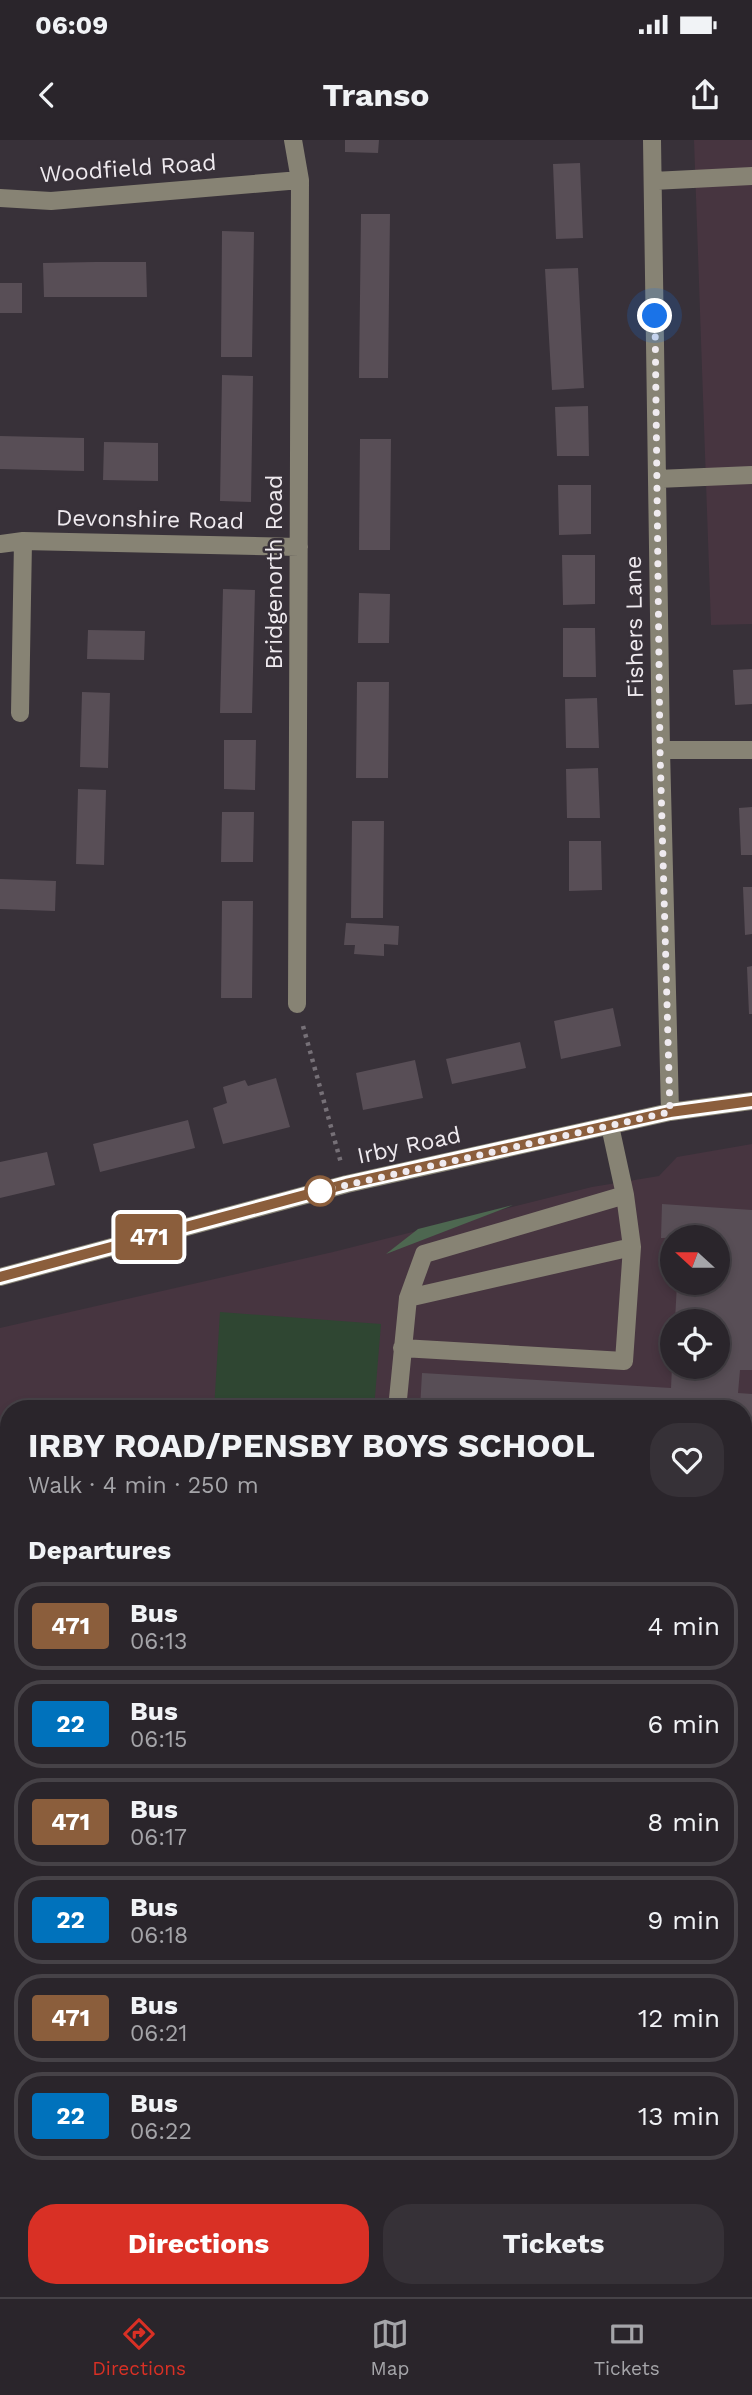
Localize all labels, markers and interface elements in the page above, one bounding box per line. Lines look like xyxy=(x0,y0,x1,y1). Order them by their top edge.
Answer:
text: 06:09 xyxy=(35,10,108,40)
icon: back xyxy=(28,76,66,114)
text: Transo xyxy=(323,76,429,114)
icon: share xyxy=(686,76,724,114)
street label: Woodfield Road xyxy=(39,149,217,188)
your location xyxy=(637,298,672,333)
street label: Bridgenorth Road xyxy=(261,474,288,670)
street label: Devonshire Road xyxy=(56,504,244,535)
street label: Fishers Lane xyxy=(620,555,649,699)
street label: Irby Road xyxy=(355,1121,463,1170)
unlabelled marker xyxy=(305,1176,335,1206)
line badge: 471 xyxy=(109,1214,189,1260)
text: 471 xyxy=(129,1223,169,1251)
north arrow xyxy=(660,1225,730,1295)
map controls xyxy=(660,1225,730,1379)
button: locate xyxy=(660,1309,730,1379)
button: heart xyxy=(650,1423,724,1497)
text: IRBY ROAD/PENSBY BOYS SCHOOL xyxy=(28,1426,595,1465)
text: Walk · 4 min · 250 m xyxy=(28,1472,259,1499)
text: Departures xyxy=(28,1535,171,1565)
text: Bus xyxy=(130,1598,178,1628)
text: 4 min xyxy=(647,1611,720,1641)
text: 471 xyxy=(51,1612,90,1640)
text: 06:13 xyxy=(130,1628,187,1655)
text: Bus xyxy=(130,1696,178,1726)
text: 6 min xyxy=(648,1709,720,1739)
text: 22 xyxy=(56,1710,85,1738)
text: 06:15 xyxy=(130,1726,187,1753)
text: Bus xyxy=(130,1794,178,1824)
text: 8 min xyxy=(647,1807,720,1837)
text: 471 xyxy=(51,1808,90,1836)
text: 06:17 xyxy=(130,1824,187,1851)
text: Bus xyxy=(130,1892,178,1922)
text: 9 min xyxy=(647,1905,720,1935)
text: 22 xyxy=(56,1906,85,1934)
text: 06:18 xyxy=(130,1922,188,1949)
text: Bus xyxy=(130,1990,178,2020)
text: 12 min xyxy=(638,2003,720,2033)
text: 471 xyxy=(51,2004,90,2032)
text: 06:21 xyxy=(130,2020,187,2047)
text: Bus xyxy=(130,2088,178,2118)
text: 13 min xyxy=(638,2101,720,2131)
text: 22 xyxy=(56,2102,85,2130)
text: 06:22 xyxy=(130,2118,192,2145)
button: Directions xyxy=(28,2204,369,2284)
button: Tickets xyxy=(383,2204,724,2284)
tab: Directions xyxy=(92,2315,186,2380)
tab: Map xyxy=(371,2315,409,2380)
tab: Tickets xyxy=(594,2315,660,2380)

